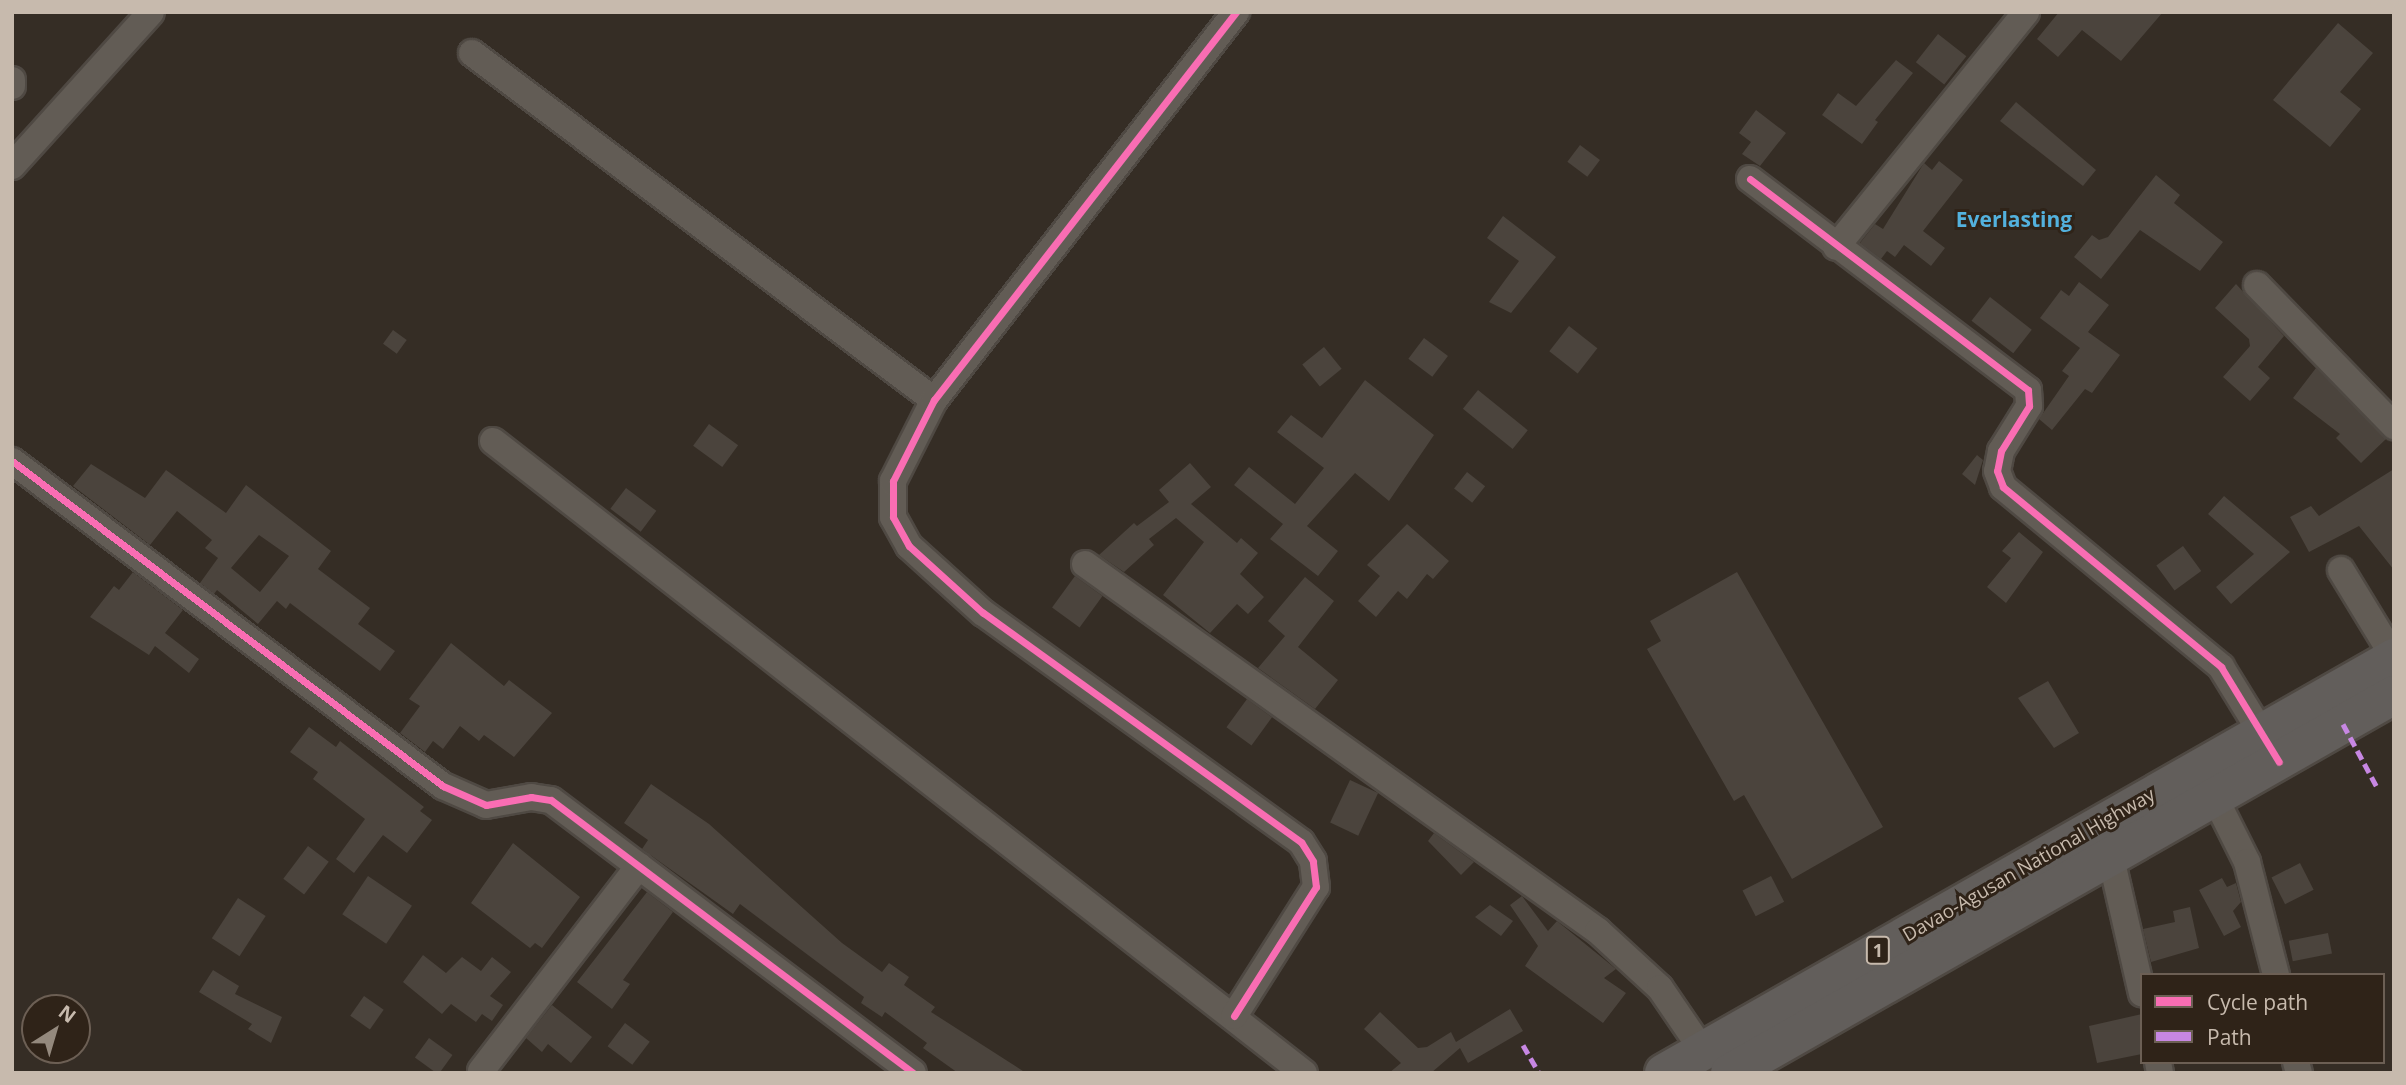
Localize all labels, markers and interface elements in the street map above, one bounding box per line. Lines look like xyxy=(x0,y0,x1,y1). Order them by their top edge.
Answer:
district label: Everlasting xyxy=(1956,206,2072,232)
street label: Davao-Agusan National Highway xyxy=(1899,783,2159,947)
road number: 1 xyxy=(1866,936,1890,965)
legend xyxy=(2140,973,2385,1064)
text: Cycle path xyxy=(2207,988,2308,1016)
north arrow xyxy=(21,994,91,1064)
text: N xyxy=(53,999,81,1029)
text: Path xyxy=(2207,1023,2252,1051)

